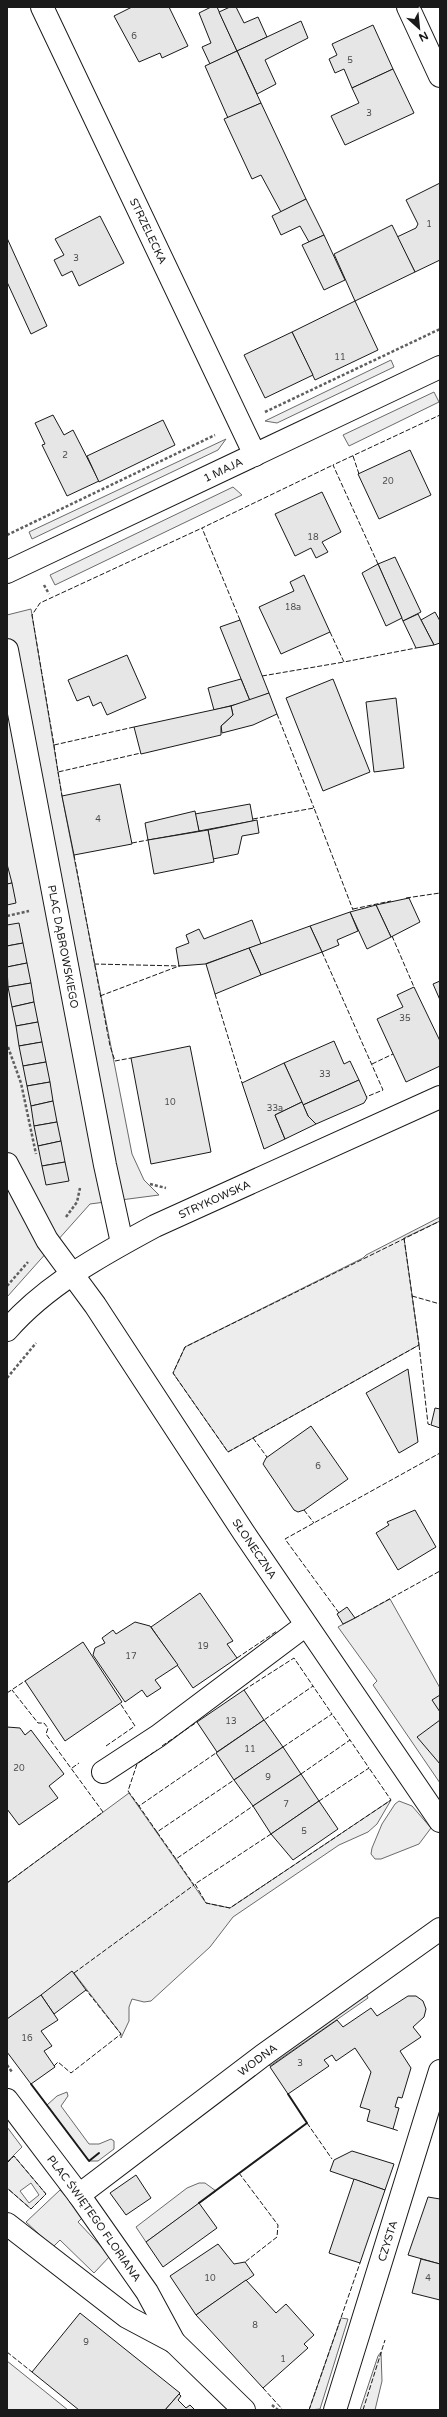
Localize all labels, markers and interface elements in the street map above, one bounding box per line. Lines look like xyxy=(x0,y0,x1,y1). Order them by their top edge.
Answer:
north arrow xyxy=(399,8,439,48)
text: N xyxy=(416,29,430,44)
house number: 6 xyxy=(131,31,137,42)
house number: 5 xyxy=(347,55,353,66)
house number: 3 xyxy=(366,108,372,119)
street label: STRZELECKA xyxy=(127,196,170,266)
house number: 1 xyxy=(426,219,432,230)
house number: 3 xyxy=(73,253,79,264)
house number: 11 xyxy=(334,352,346,363)
house number: 2 xyxy=(62,450,68,461)
street label: 1 MAJA xyxy=(201,455,245,485)
house number: 20 xyxy=(382,476,394,487)
house number: 18 xyxy=(307,532,319,543)
house number: 18a xyxy=(285,602,301,613)
house number: 4 xyxy=(95,814,101,825)
street label: PLAC DĄBROWSKIEGO xyxy=(45,884,82,1010)
house number: 35 xyxy=(399,1013,411,1024)
house number: 33 xyxy=(319,1069,331,1080)
house number: 10 xyxy=(164,1097,176,1108)
house number: 33a xyxy=(267,1103,283,1114)
street label: STRYKOWSKA xyxy=(176,1177,252,1221)
house number: 6 xyxy=(315,1461,321,1472)
street label: SŁONECZNA xyxy=(230,1516,280,1581)
house number: 19 xyxy=(197,1641,209,1652)
house number: 17 xyxy=(125,1651,137,1662)
house number: 13 xyxy=(225,1716,237,1727)
house number: 11 xyxy=(244,1744,256,1755)
house number: 20 xyxy=(13,1763,25,1774)
house number: 9 xyxy=(265,1772,271,1783)
house number: 7 xyxy=(283,1799,289,1810)
house number: 5 xyxy=(301,1826,307,1837)
house number: 16 xyxy=(21,2033,33,2044)
street label: WODNA xyxy=(235,2041,280,2078)
house number: 3 xyxy=(297,2058,303,2069)
street label: PLAC ŚWIĘTEGO FLORIANA xyxy=(45,2153,144,2284)
street label: CZYSTA xyxy=(375,2219,400,2263)
house number: 10 xyxy=(204,2273,216,2284)
house number: 4 xyxy=(425,2273,431,2284)
house number: 8 xyxy=(252,2320,258,2331)
house number: 9 xyxy=(83,2337,89,2348)
house number: 1 xyxy=(280,2354,286,2365)

